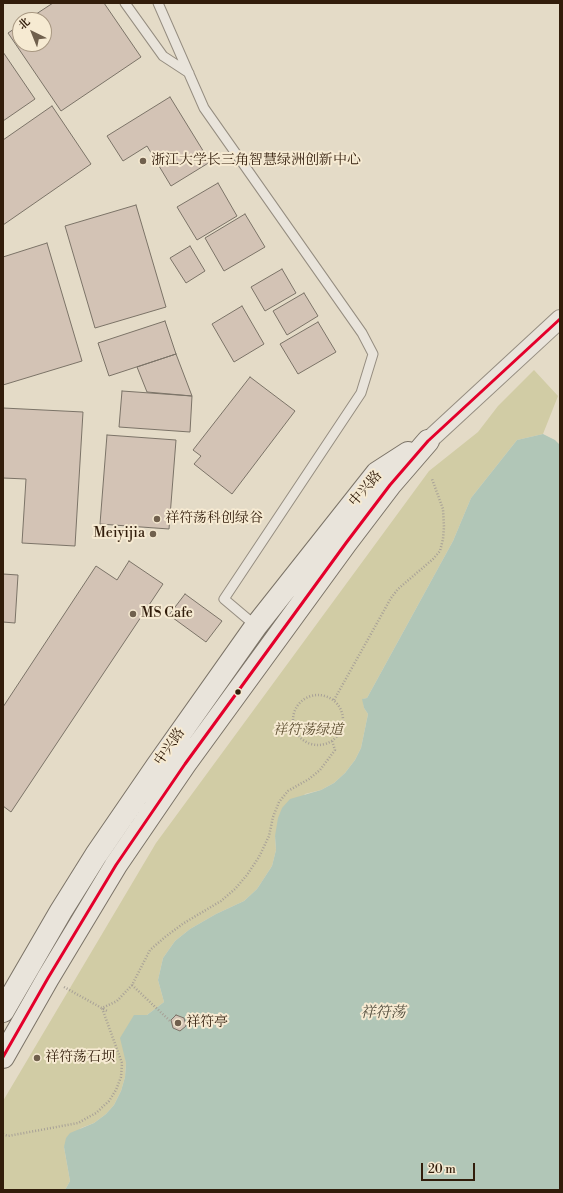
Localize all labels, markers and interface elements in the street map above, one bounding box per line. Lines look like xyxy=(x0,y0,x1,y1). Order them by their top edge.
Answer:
north arrow xyxy=(12,12,52,52)
text: 北 xyxy=(16,15,33,33)
place label: 浙江大学长三角智慧绿洲创新中心 xyxy=(151,153,361,169)
marker: 浙江大学长三角智慧绿洲创新中心 xyxy=(138,156,148,166)
street label: 中兴路 xyxy=(346,468,386,510)
place label: 祥符荡科创绿谷 xyxy=(165,511,263,527)
marker: 祥符荡科创绿谷 xyxy=(152,514,162,524)
place label: Meiyijia xyxy=(93,526,145,542)
marker: Meiyijia xyxy=(148,529,158,539)
place label: MS Cafe xyxy=(141,606,193,622)
marker: MS Cafe xyxy=(128,609,138,619)
unlabelled marker xyxy=(233,687,243,697)
park label: 祥符荡绿道 xyxy=(273,723,343,739)
street label: 中兴路 xyxy=(151,725,189,769)
water label: 祥符荡 xyxy=(361,1004,405,1022)
place label: 祥符亭 xyxy=(186,1015,228,1031)
marker: 祥符亭 xyxy=(173,1018,183,1028)
place label: 祥符荡石坝 xyxy=(45,1050,115,1066)
marker: 祥符荡石坝 xyxy=(32,1053,42,1063)
scale bar xyxy=(423,1155,477,1181)
text: 20 m xyxy=(428,1162,456,1177)

